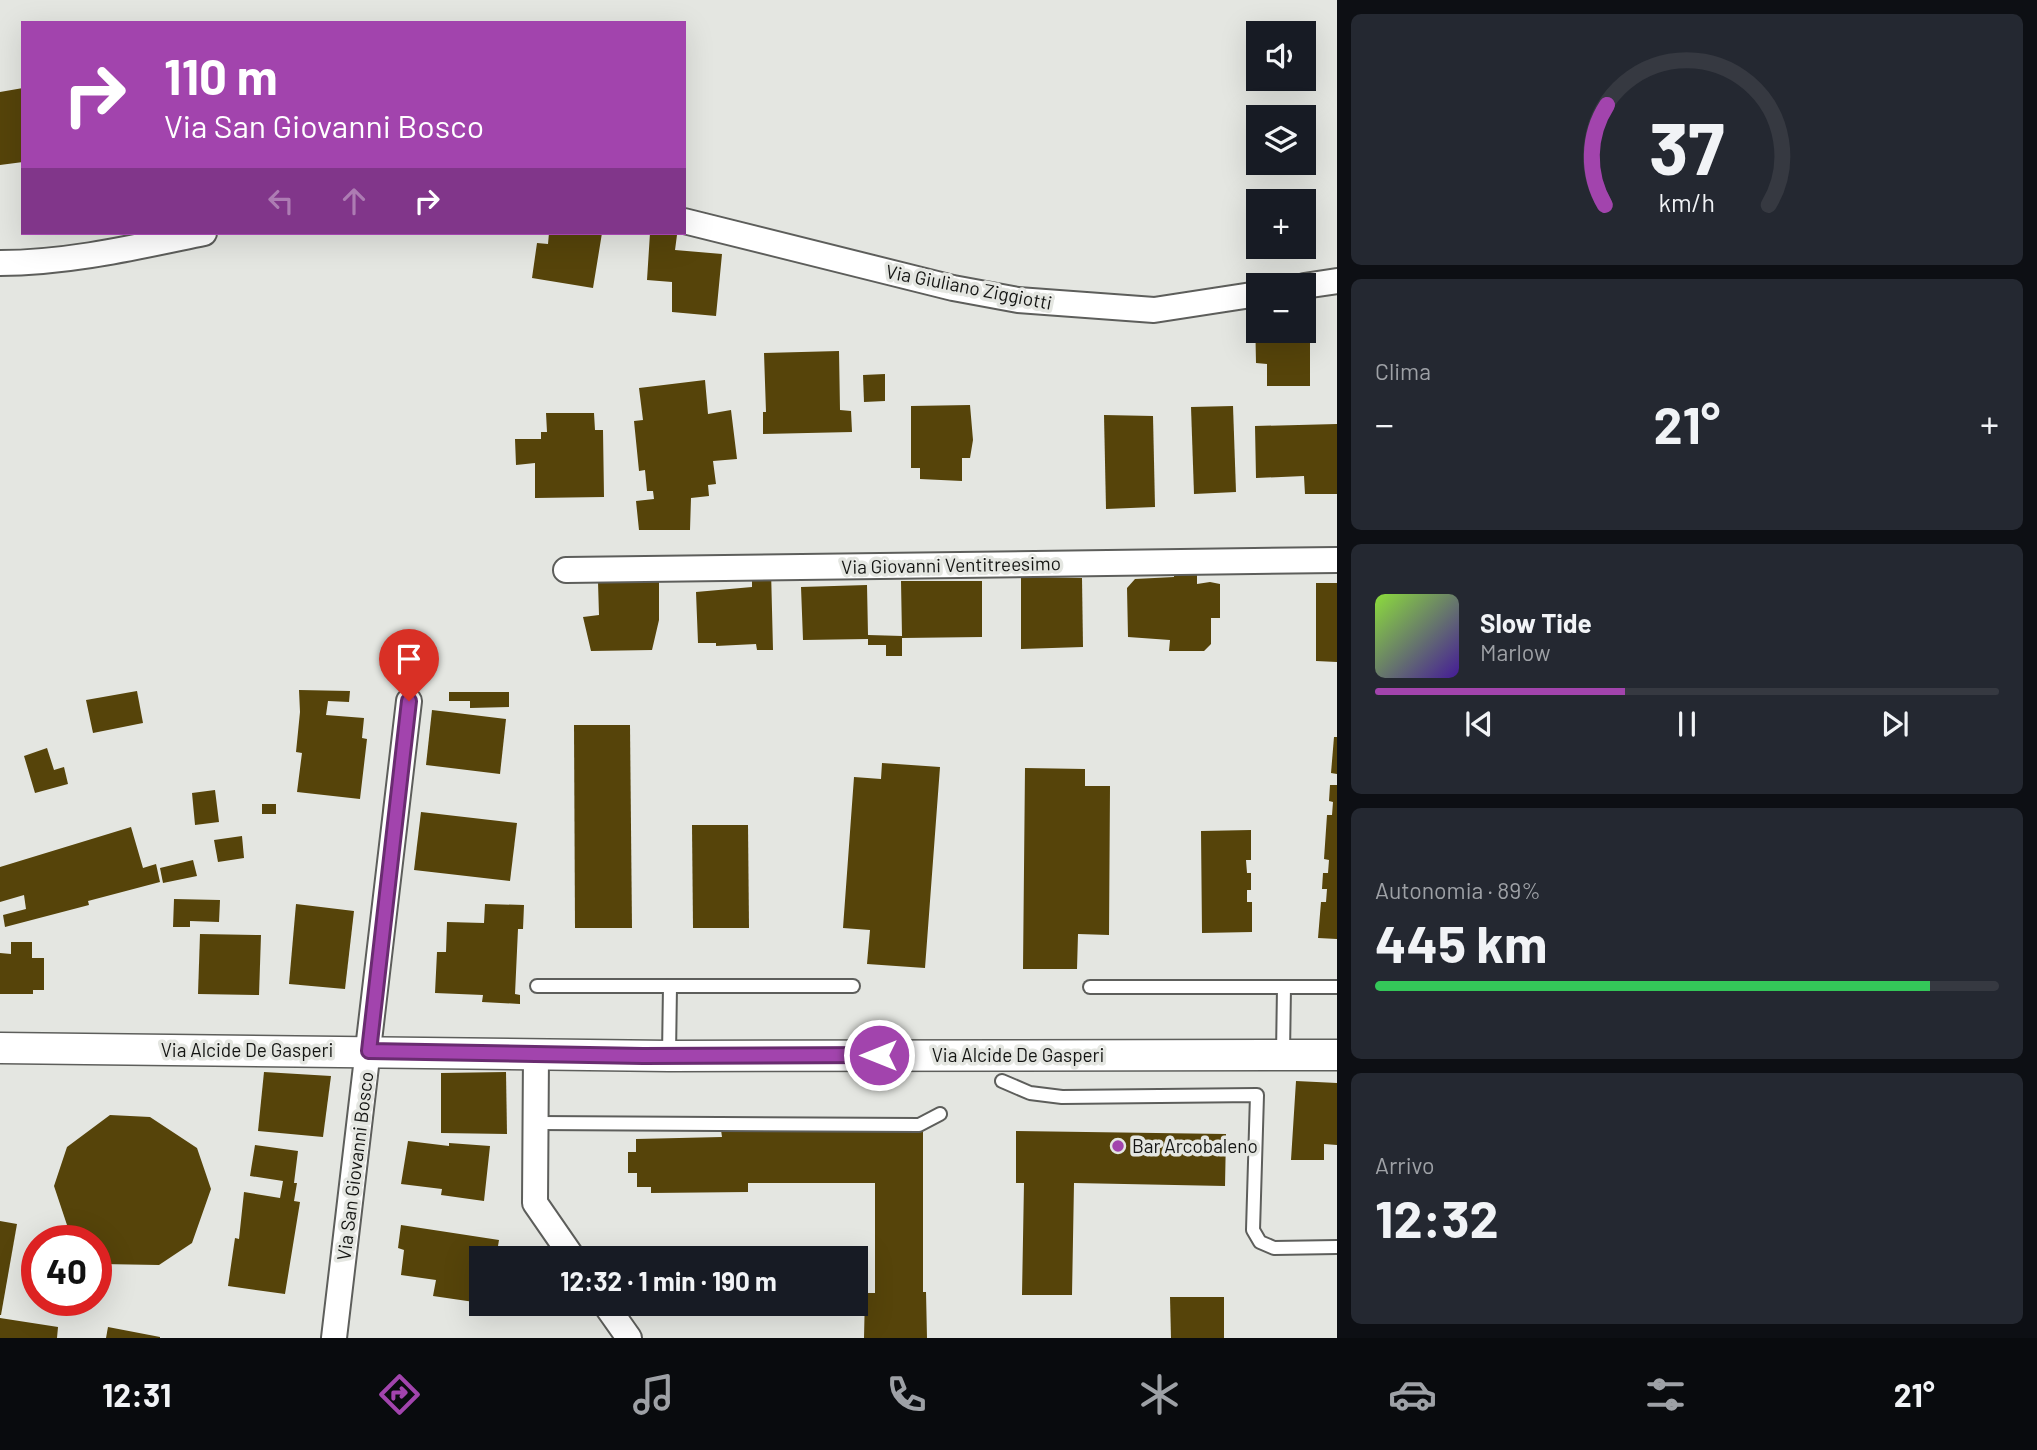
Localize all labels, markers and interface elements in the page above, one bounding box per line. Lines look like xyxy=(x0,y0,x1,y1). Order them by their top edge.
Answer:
map controls xyxy=(1246,21,1316,343)
button: sound xyxy=(1246,21,1316,91)
text: 110 m xyxy=(164,46,278,105)
icon: right xyxy=(49,49,140,140)
text: 37 xyxy=(1649,103,1725,191)
button: layers xyxy=(1246,105,1316,175)
text: Via San Giovanni Bosco xyxy=(164,106,484,144)
icon: left xyxy=(262,182,300,220)
icon: ahead xyxy=(335,182,373,220)
icon: right xyxy=(408,182,446,220)
text: km/h xyxy=(1659,187,1715,217)
button: + xyxy=(1246,189,1316,259)
street label: Via Giuliano Ziggiotti xyxy=(884,259,1054,314)
button: − xyxy=(1246,273,1316,343)
text: Clima xyxy=(1375,357,1431,385)
text: 21° xyxy=(1654,392,1720,454)
text: − xyxy=(1375,400,1394,446)
text: + xyxy=(1980,400,1999,446)
street label: Via Giovanni Ventitreesimo xyxy=(841,551,1061,578)
text: Slow Tide xyxy=(1480,607,1592,638)
pin xyxy=(379,629,439,701)
text: Marlow xyxy=(1480,638,1551,666)
icon: arrive xyxy=(390,640,428,678)
icon: previous xyxy=(1460,705,1498,743)
icon: pause xyxy=(1668,705,1706,743)
icon: next xyxy=(1876,705,1914,743)
text: Autonomia · 89% xyxy=(1375,876,1541,904)
text: 445 km xyxy=(1375,911,1547,973)
position arrow xyxy=(842,1018,916,1092)
street label: Via Alcide De Gasperi xyxy=(161,1038,333,1061)
street label: Via Alcide De Gasperi xyxy=(932,1043,1104,1066)
street label: Via San Giovanni Bosco xyxy=(332,1070,377,1262)
place label: Bar Arcobaleno xyxy=(1132,1134,1258,1157)
marker: Bar Arcobaleno xyxy=(1110,1138,1126,1154)
text: Arrivo xyxy=(1375,1151,1435,1179)
text: 12:32 xyxy=(1375,1186,1499,1248)
speed limit sign: 40 xyxy=(21,1225,112,1316)
text: 12:32 · 1 min · 190 m xyxy=(560,1265,777,1296)
icon: directions xyxy=(375,1370,424,1419)
icon: music xyxy=(629,1370,678,1419)
icon: phone xyxy=(882,1370,931,1419)
icon: climate xyxy=(1135,1370,1184,1419)
icon: car xyxy=(1388,1370,1437,1419)
icon: filters xyxy=(1641,1370,1690,1419)
text: 12:31 xyxy=(102,1375,171,1413)
text: 21° xyxy=(1894,1375,1935,1413)

